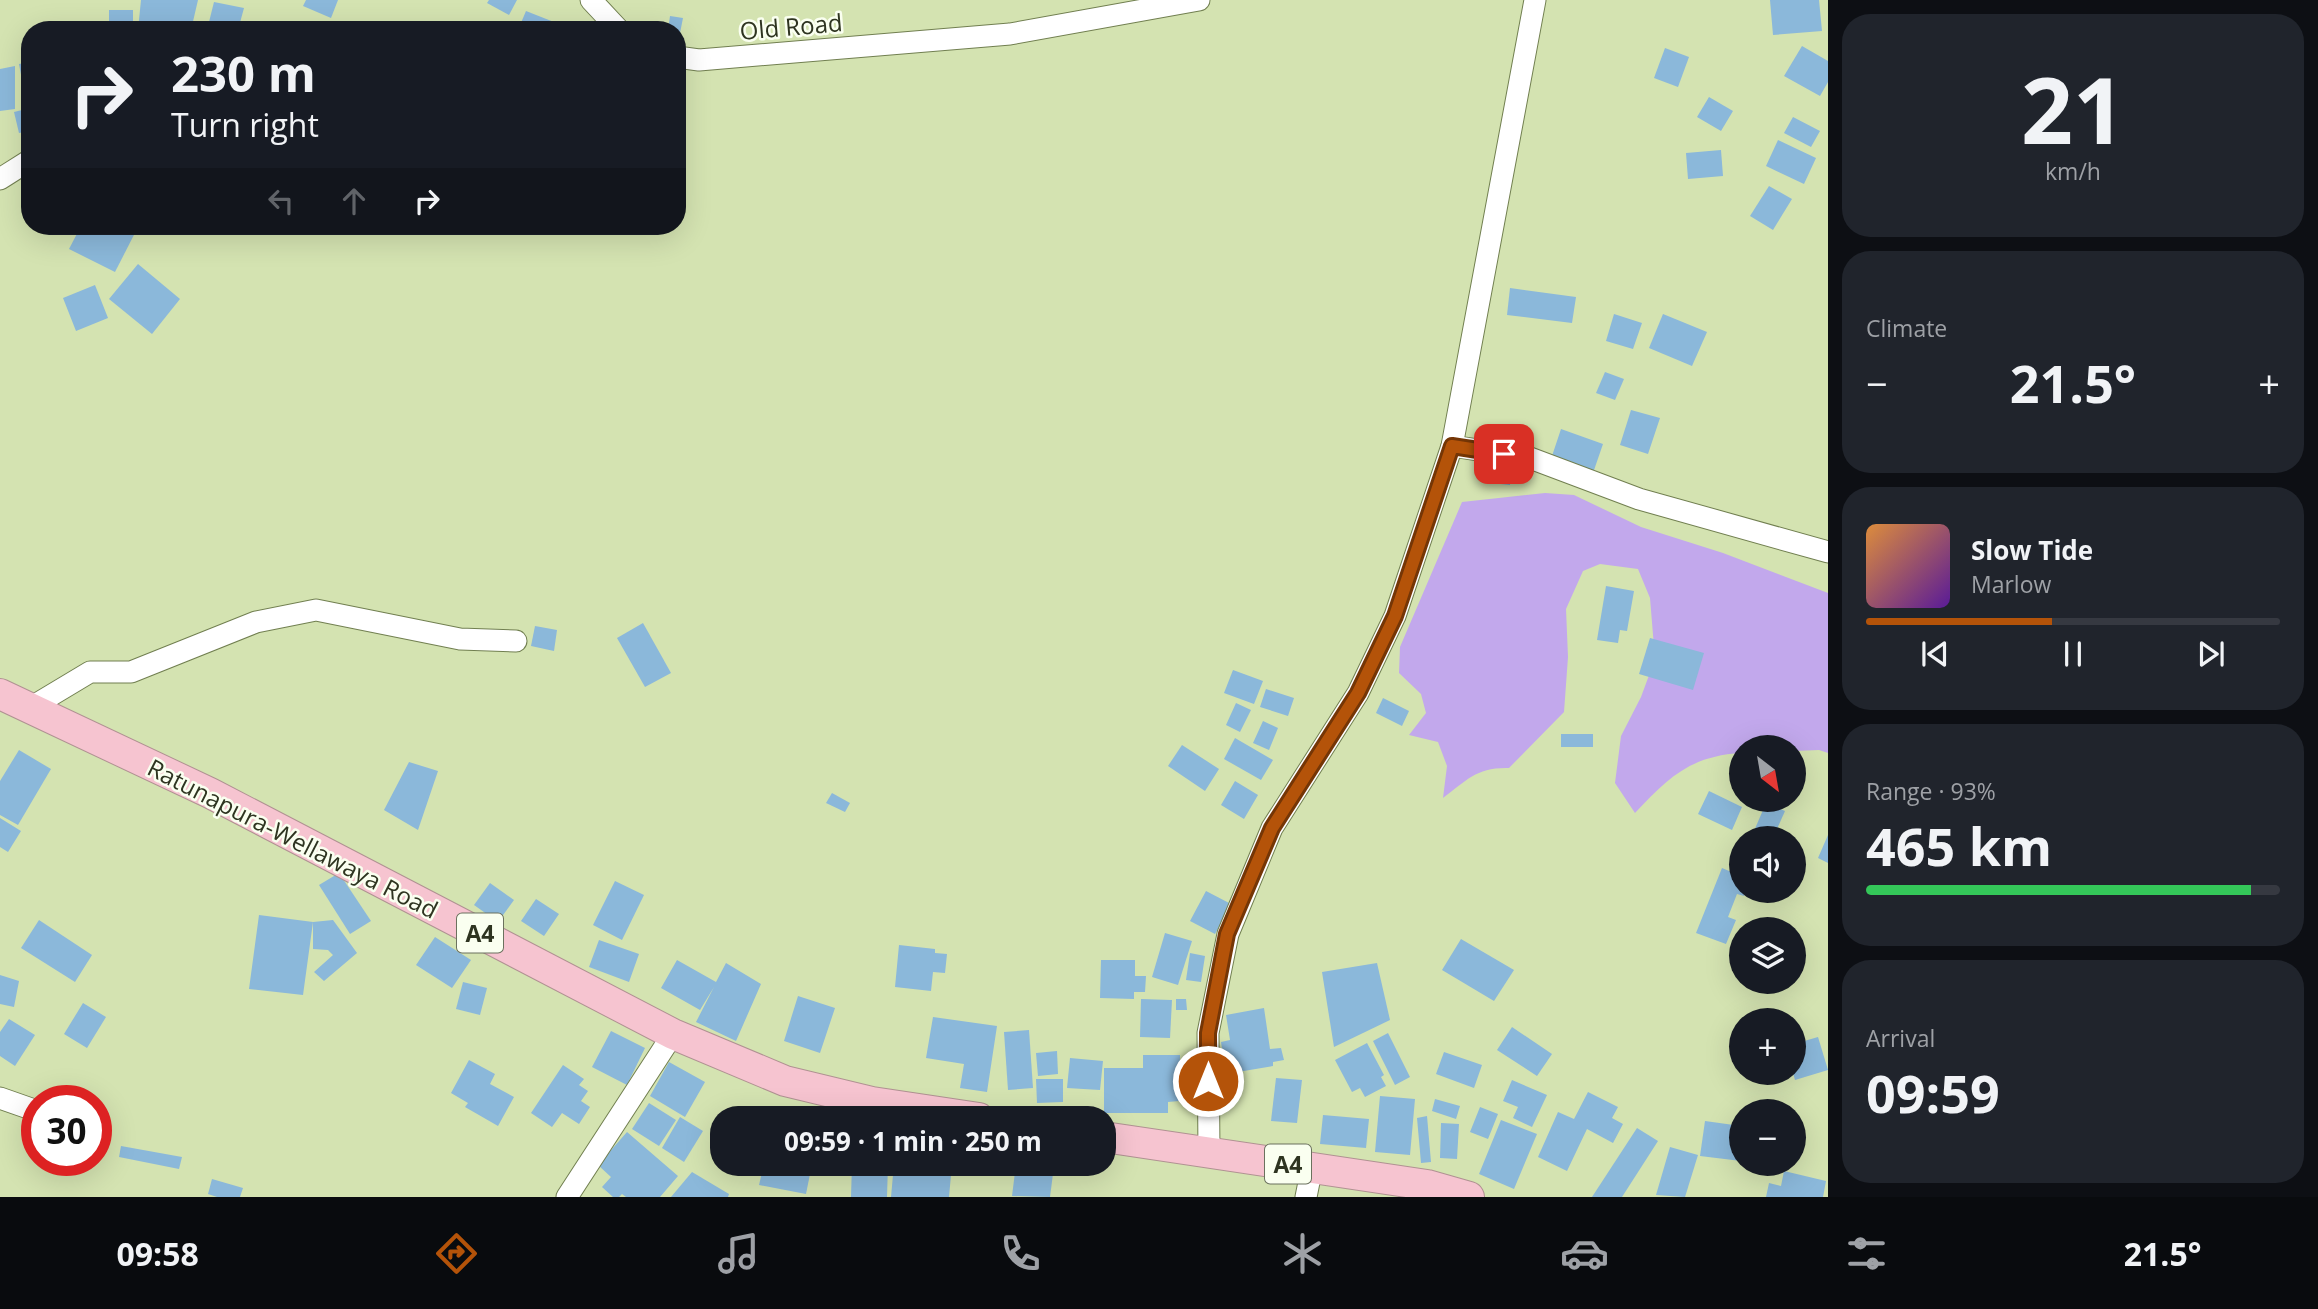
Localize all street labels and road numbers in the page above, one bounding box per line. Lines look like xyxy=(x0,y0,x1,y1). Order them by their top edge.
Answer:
street label: Old Road xyxy=(738,5,844,47)
street label: Ratunapura-Wellawaya Road xyxy=(142,750,444,926)
road number: A4 xyxy=(457,914,503,952)
road number: A4 xyxy=(1265,1144,1311,1184)

